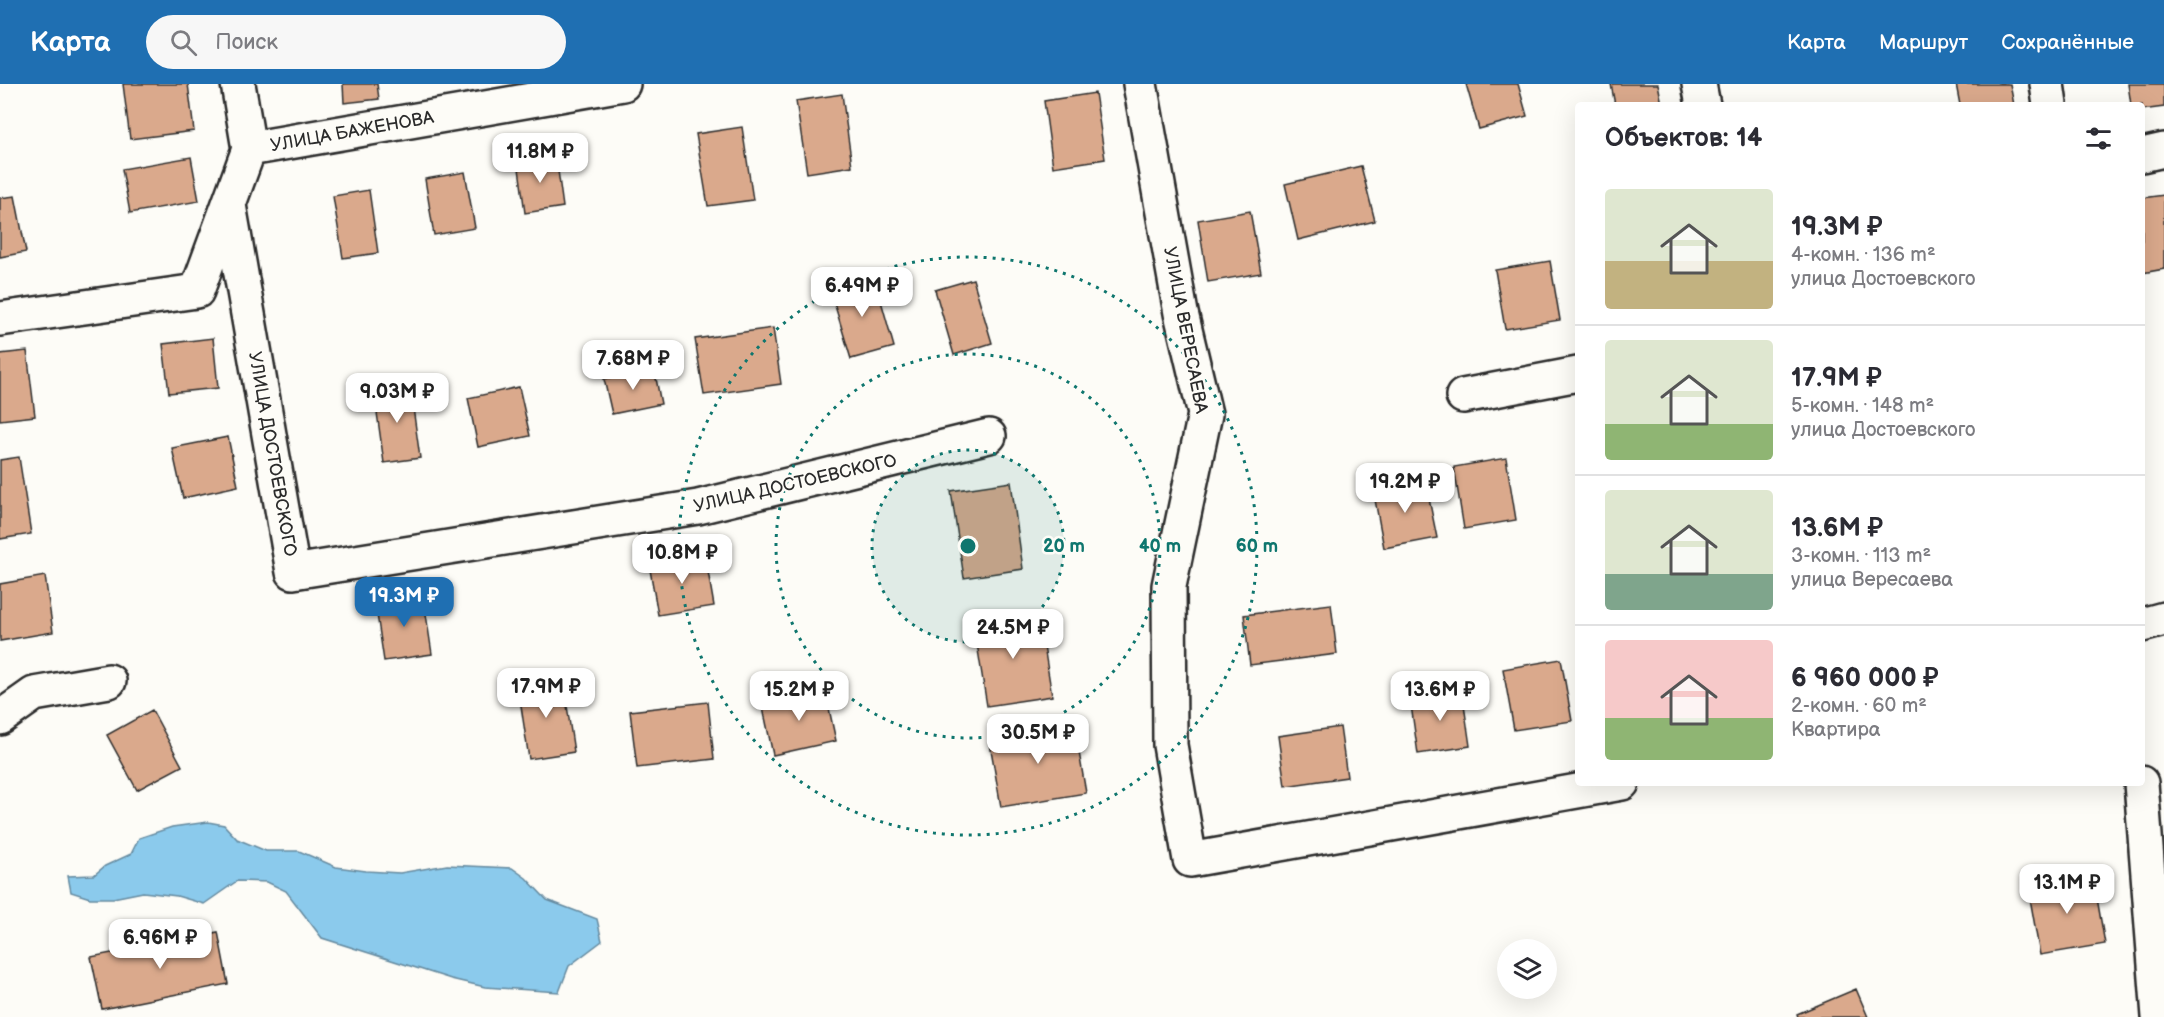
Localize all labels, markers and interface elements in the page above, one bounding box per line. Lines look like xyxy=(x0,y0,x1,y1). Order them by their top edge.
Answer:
search box xyxy=(146,15,566,69)
text: Карта xyxy=(30,26,110,59)
icon: search xyxy=(167,26,200,59)
text: Поиск xyxy=(215,29,278,56)
text: Карта xyxy=(1787,30,1846,55)
text: Маршрут xyxy=(1879,30,1968,55)
text: Сохранённые xyxy=(2001,30,2134,55)
street label: УЛИЦА БАЖЕНОВА xyxy=(269,107,436,156)
icon: filters xyxy=(2082,122,2115,155)
text: Объектов: 14 xyxy=(1605,123,1762,154)
pin: 11.8M ₽ xyxy=(485,133,595,184)
text: 11.8M ₽ xyxy=(506,140,574,164)
text: 19.3M ₽ xyxy=(1791,212,1883,243)
icon: home xyxy=(1653,213,1725,285)
text: 4-комн. · 136 m² xyxy=(1791,243,1936,267)
street label: УЛИЦА ВЕРЕСАЕВА xyxy=(1159,245,1212,415)
pin: 6.49M ₽ xyxy=(807,267,917,318)
text: улица Достоевского xyxy=(1791,267,1975,291)
text: 6.49M ₽ xyxy=(825,274,899,298)
pin: 7.68M ₽ xyxy=(578,340,688,391)
text: 7.68M ₽ xyxy=(596,347,670,371)
street label: УЛИЦА ДОСТОЕВСКОГО xyxy=(244,350,301,558)
text: 17.9M ₽ xyxy=(1791,363,1882,394)
icon: home xyxy=(1653,364,1725,436)
pin: 9.03M ₽ xyxy=(342,373,452,424)
text: 9.03M ₽ xyxy=(360,380,434,404)
text: 5-комн. · 148 m² xyxy=(1791,394,1934,418)
text: улица Достоевского xyxy=(1791,418,1975,442)
street label: УЛИЦА ДОСТОЕВСКОГО xyxy=(692,450,899,517)
pin: 19.2M ₽ xyxy=(1350,463,1460,514)
text: 19.2M ₽ xyxy=(1370,470,1440,494)
text: 13.6M ₽ xyxy=(1791,513,1883,544)
icon: home xyxy=(1653,514,1725,586)
pin: 10.8M ₽ xyxy=(627,534,737,585)
centre of rings xyxy=(958,536,978,556)
text: 20 m xyxy=(1043,536,1085,557)
text: 40 m xyxy=(1139,536,1181,557)
text: 60 m xyxy=(1236,536,1278,557)
text: 10.8M ₽ xyxy=(646,541,718,565)
text: 3-комн. · 113 m² xyxy=(1791,544,1931,568)
text: улица Вересаева xyxy=(1791,568,1953,592)
pin: 19.3M ₽ xyxy=(349,577,459,628)
text: 19.3M ₽ xyxy=(369,584,439,608)
pin: 24.5M ₽ xyxy=(958,609,1068,660)
text: 24.5M ₽ xyxy=(976,616,1050,640)
text: 6 960 000 ₽ xyxy=(1791,663,1939,694)
icon: home xyxy=(1653,664,1725,736)
pin: 17.9M ₽ xyxy=(491,668,601,719)
pin: 15.2M ₽ xyxy=(744,671,854,722)
pin: 13.6M ₽ xyxy=(1385,671,1495,722)
text: 17.9M ₽ xyxy=(511,675,581,699)
text: 15.2M ₽ xyxy=(764,678,834,702)
text: 13.6M ₽ xyxy=(1405,678,1475,702)
text: 2-комн. · 60 m² xyxy=(1791,694,1927,718)
pin: 30.5M ₽ xyxy=(983,714,1093,765)
text: Квартира xyxy=(1791,718,1881,742)
text: 30.5M ₽ xyxy=(1001,721,1075,745)
pin: 13.1M ₽ xyxy=(2012,864,2122,915)
text: 13.1M ₽ xyxy=(2033,871,2101,895)
pin: 6.96M ₽ xyxy=(105,919,215,970)
text: 6.96M ₽ xyxy=(123,926,197,950)
map controls xyxy=(1497,939,1557,999)
button: layers xyxy=(1497,939,1557,999)

